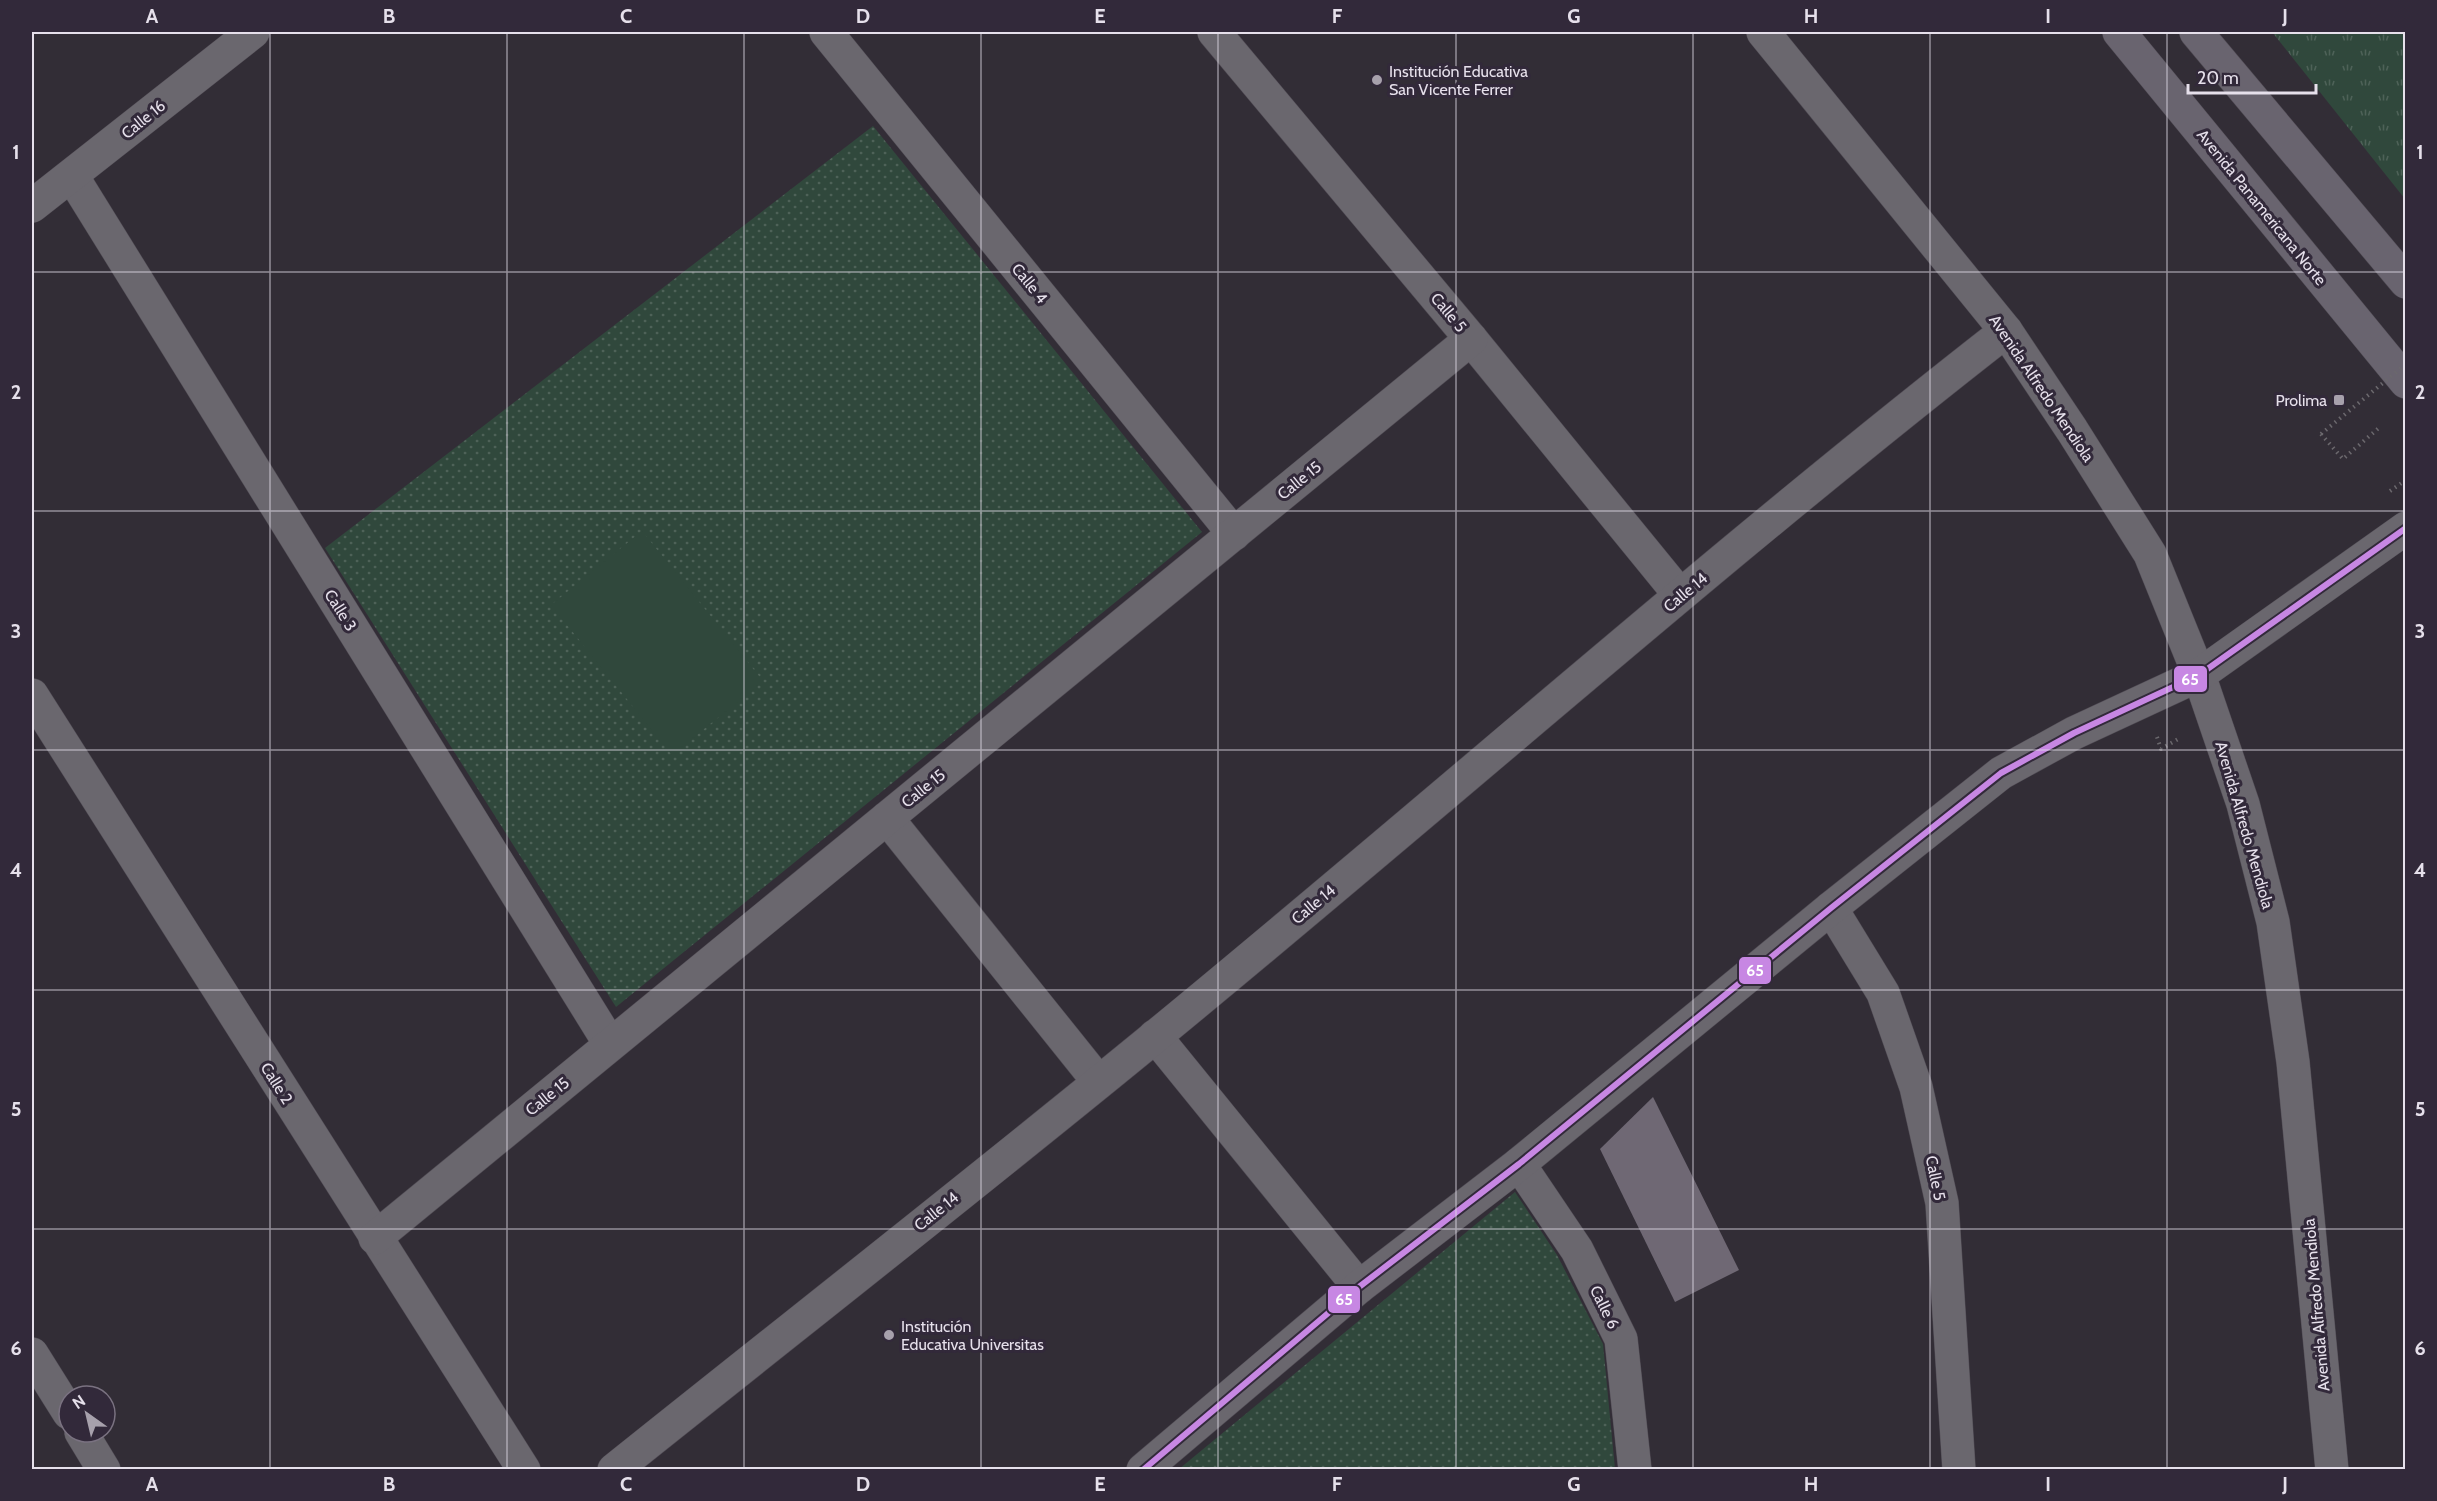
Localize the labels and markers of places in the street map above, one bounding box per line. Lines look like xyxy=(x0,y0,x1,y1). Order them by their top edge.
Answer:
place label: Institución Educativa San Vicente Ferrer xyxy=(1389,62,1528,99)
marker: Institución Educativa San Vicente Ferrer xyxy=(1370,73,1384,87)
place label: Prolima xyxy=(2275,391,2327,410)
marker: Prolima xyxy=(2332,393,2346,407)
place label: Institución Educativa Universitas xyxy=(901,1317,1044,1354)
marker: Institución Educativa Universitas xyxy=(882,1328,896,1342)

